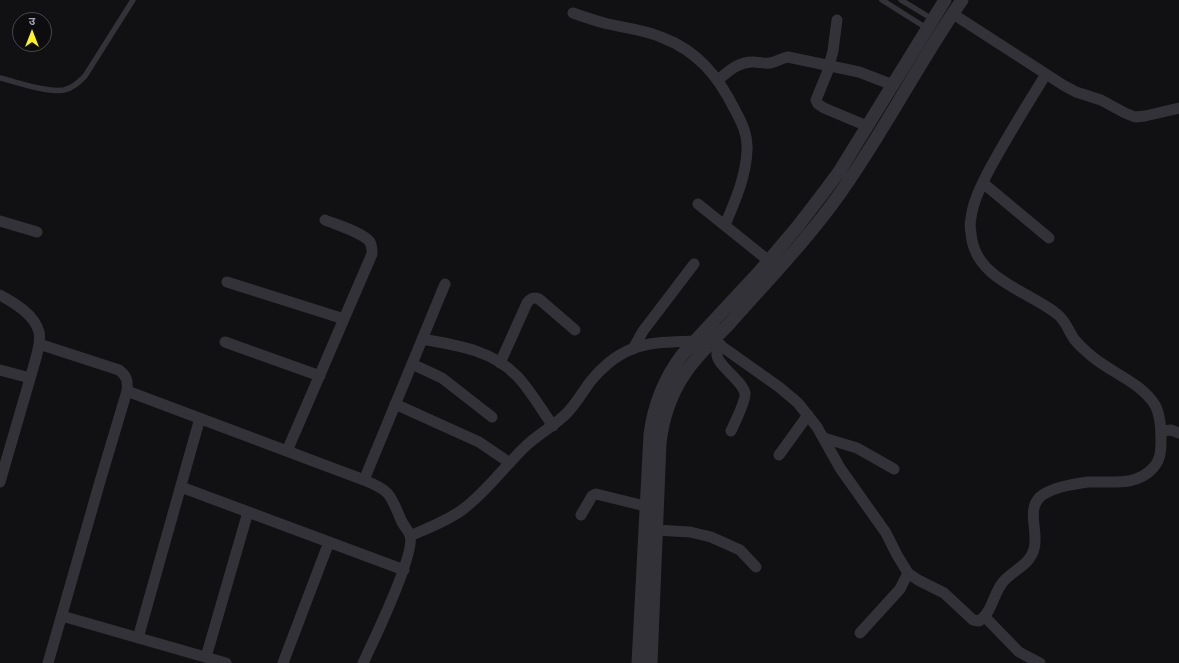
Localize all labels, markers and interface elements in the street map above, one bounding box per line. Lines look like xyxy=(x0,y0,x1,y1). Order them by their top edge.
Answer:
north arrow xyxy=(12,12,52,52)
text: उ xyxy=(29,15,35,27)

